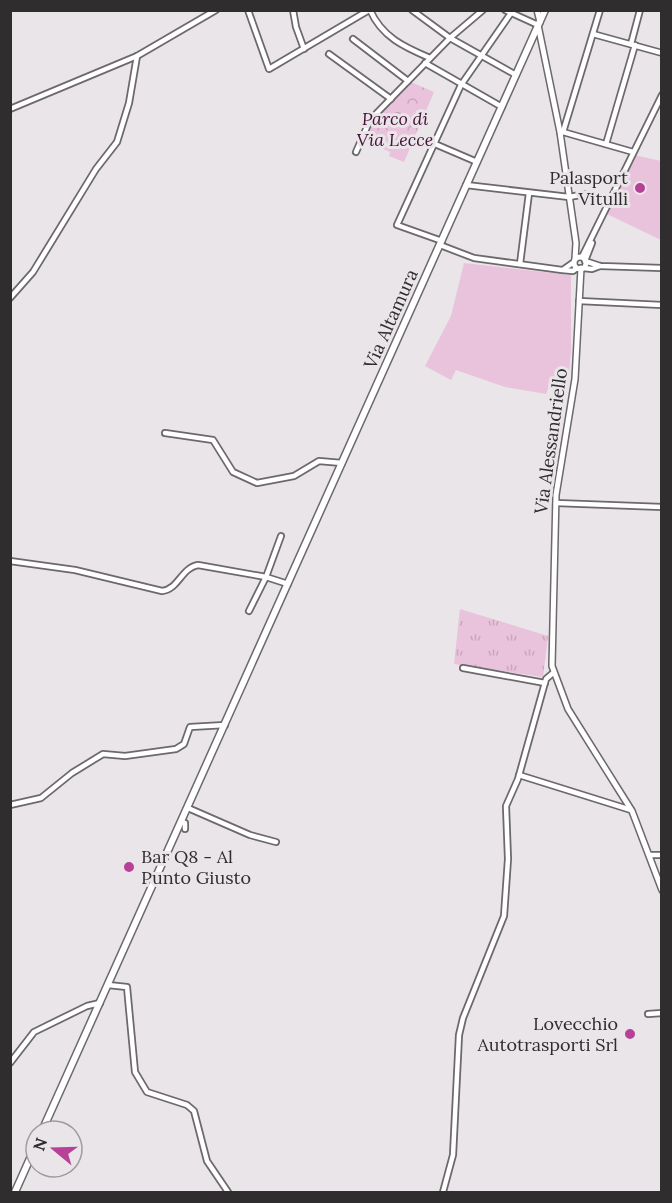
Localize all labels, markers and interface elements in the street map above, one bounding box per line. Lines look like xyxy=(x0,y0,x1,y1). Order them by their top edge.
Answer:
park label: Parco di Via Lecce xyxy=(357,107,433,151)
place label: Palasport Vitulli xyxy=(549,166,628,210)
marker: Palasport Vitulli xyxy=(633,181,647,195)
street label: Via Altamura xyxy=(358,265,423,373)
street label: Via Alessandriello xyxy=(529,367,572,516)
place label: Bar Q8 - Al Punto Giusto xyxy=(141,845,251,889)
marker: Bar Q8 - Al Punto Giusto xyxy=(122,860,136,874)
place label: Lovecchio Autotrasporti Srl xyxy=(477,1012,618,1056)
marker: Lovecchio Autotrasporti Srl xyxy=(623,1027,637,1041)
north arrow xyxy=(24,1119,84,1179)
text: N xyxy=(28,1135,51,1153)

